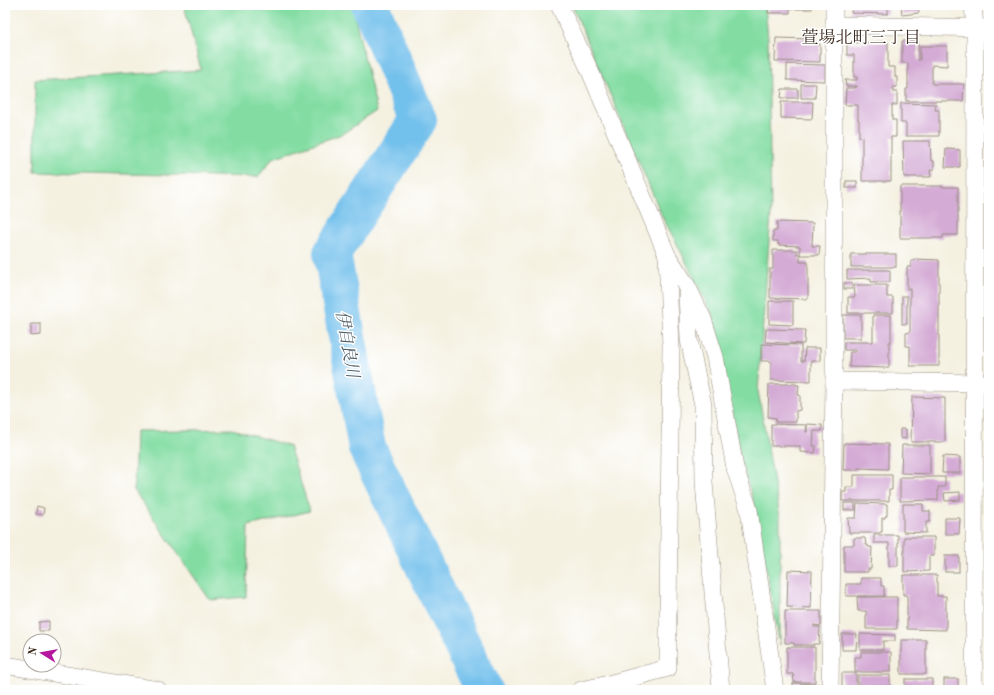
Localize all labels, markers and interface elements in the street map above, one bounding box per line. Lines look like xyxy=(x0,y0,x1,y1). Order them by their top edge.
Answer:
district label: 萱場北町三丁目 xyxy=(802,28,921,47)
water label: 伊自良川 xyxy=(332,309,363,381)
north arrow xyxy=(22,633,62,673)
text: N xyxy=(27,646,40,657)

